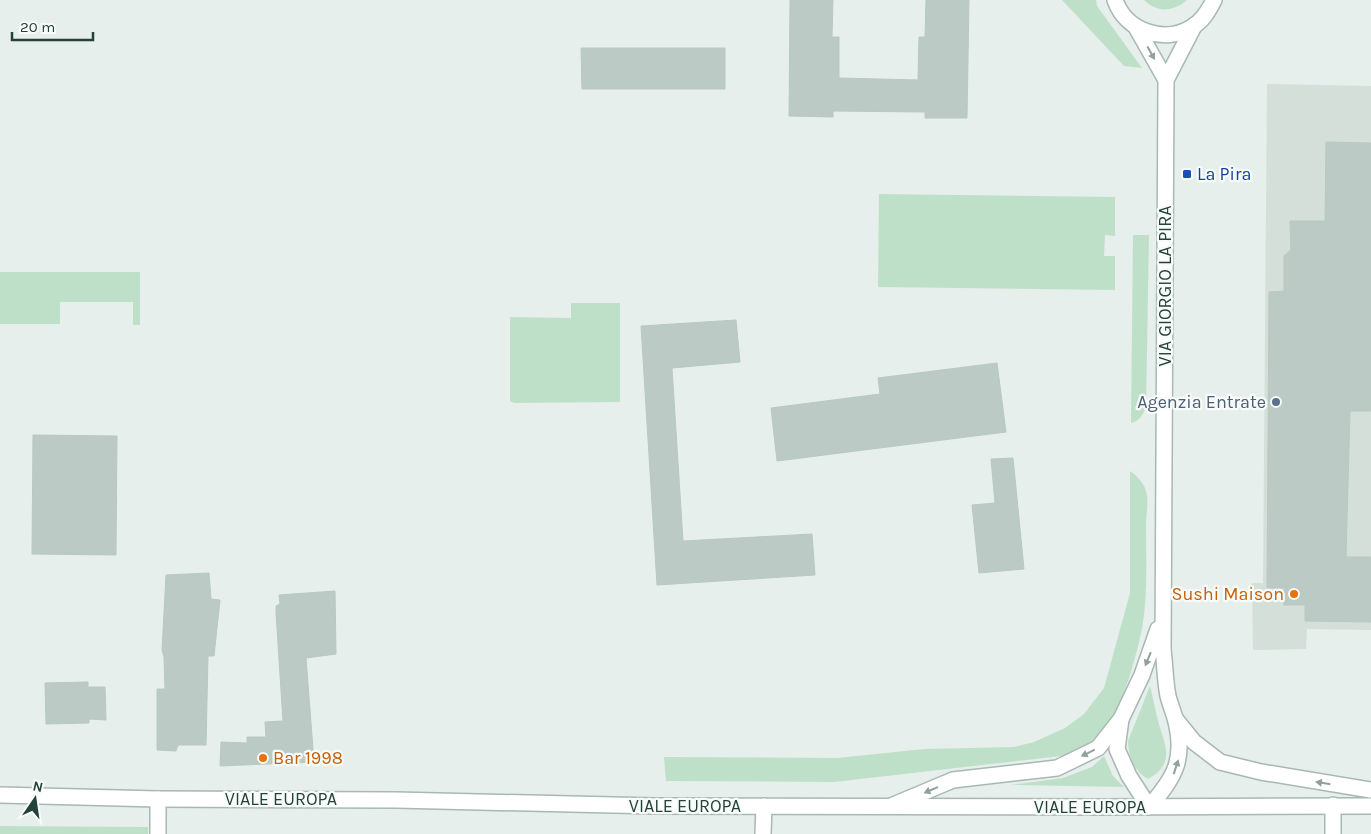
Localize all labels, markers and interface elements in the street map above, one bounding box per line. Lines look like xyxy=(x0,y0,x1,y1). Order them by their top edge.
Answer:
scale bar xyxy=(12,10,94,42)
text: 20 m xyxy=(20,18,55,36)
one-way arrow xyxy=(1147,46,1155,61)
place label: La Pira xyxy=(1197,163,1251,185)
marker: La Pira xyxy=(1181,168,1193,180)
street label: VIA GIORGIO LA PIRA xyxy=(1154,206,1176,366)
place label: Agenzia Entrate xyxy=(1137,391,1266,413)
marker: Agenzia Entrate xyxy=(1270,396,1282,408)
place label: Sushi Maison xyxy=(1172,583,1284,605)
marker: Sushi Maison xyxy=(1288,588,1300,600)
one-way arrow xyxy=(1143,652,1151,667)
place label: Bar 1998 xyxy=(273,747,343,769)
one-way arrow xyxy=(1080,749,1095,758)
marker: Bar 1998 xyxy=(257,752,269,764)
one-way arrow xyxy=(1172,759,1180,774)
north arrow xyxy=(10,774,60,824)
text: N xyxy=(31,777,45,796)
one-way arrow xyxy=(1314,778,1330,786)
one-way arrow xyxy=(924,786,938,794)
street label: VIALE EUROPA xyxy=(225,788,337,810)
street label: VIALE EUROPA xyxy=(629,795,741,817)
street label: VIALE EUROPA xyxy=(1034,796,1146,818)

